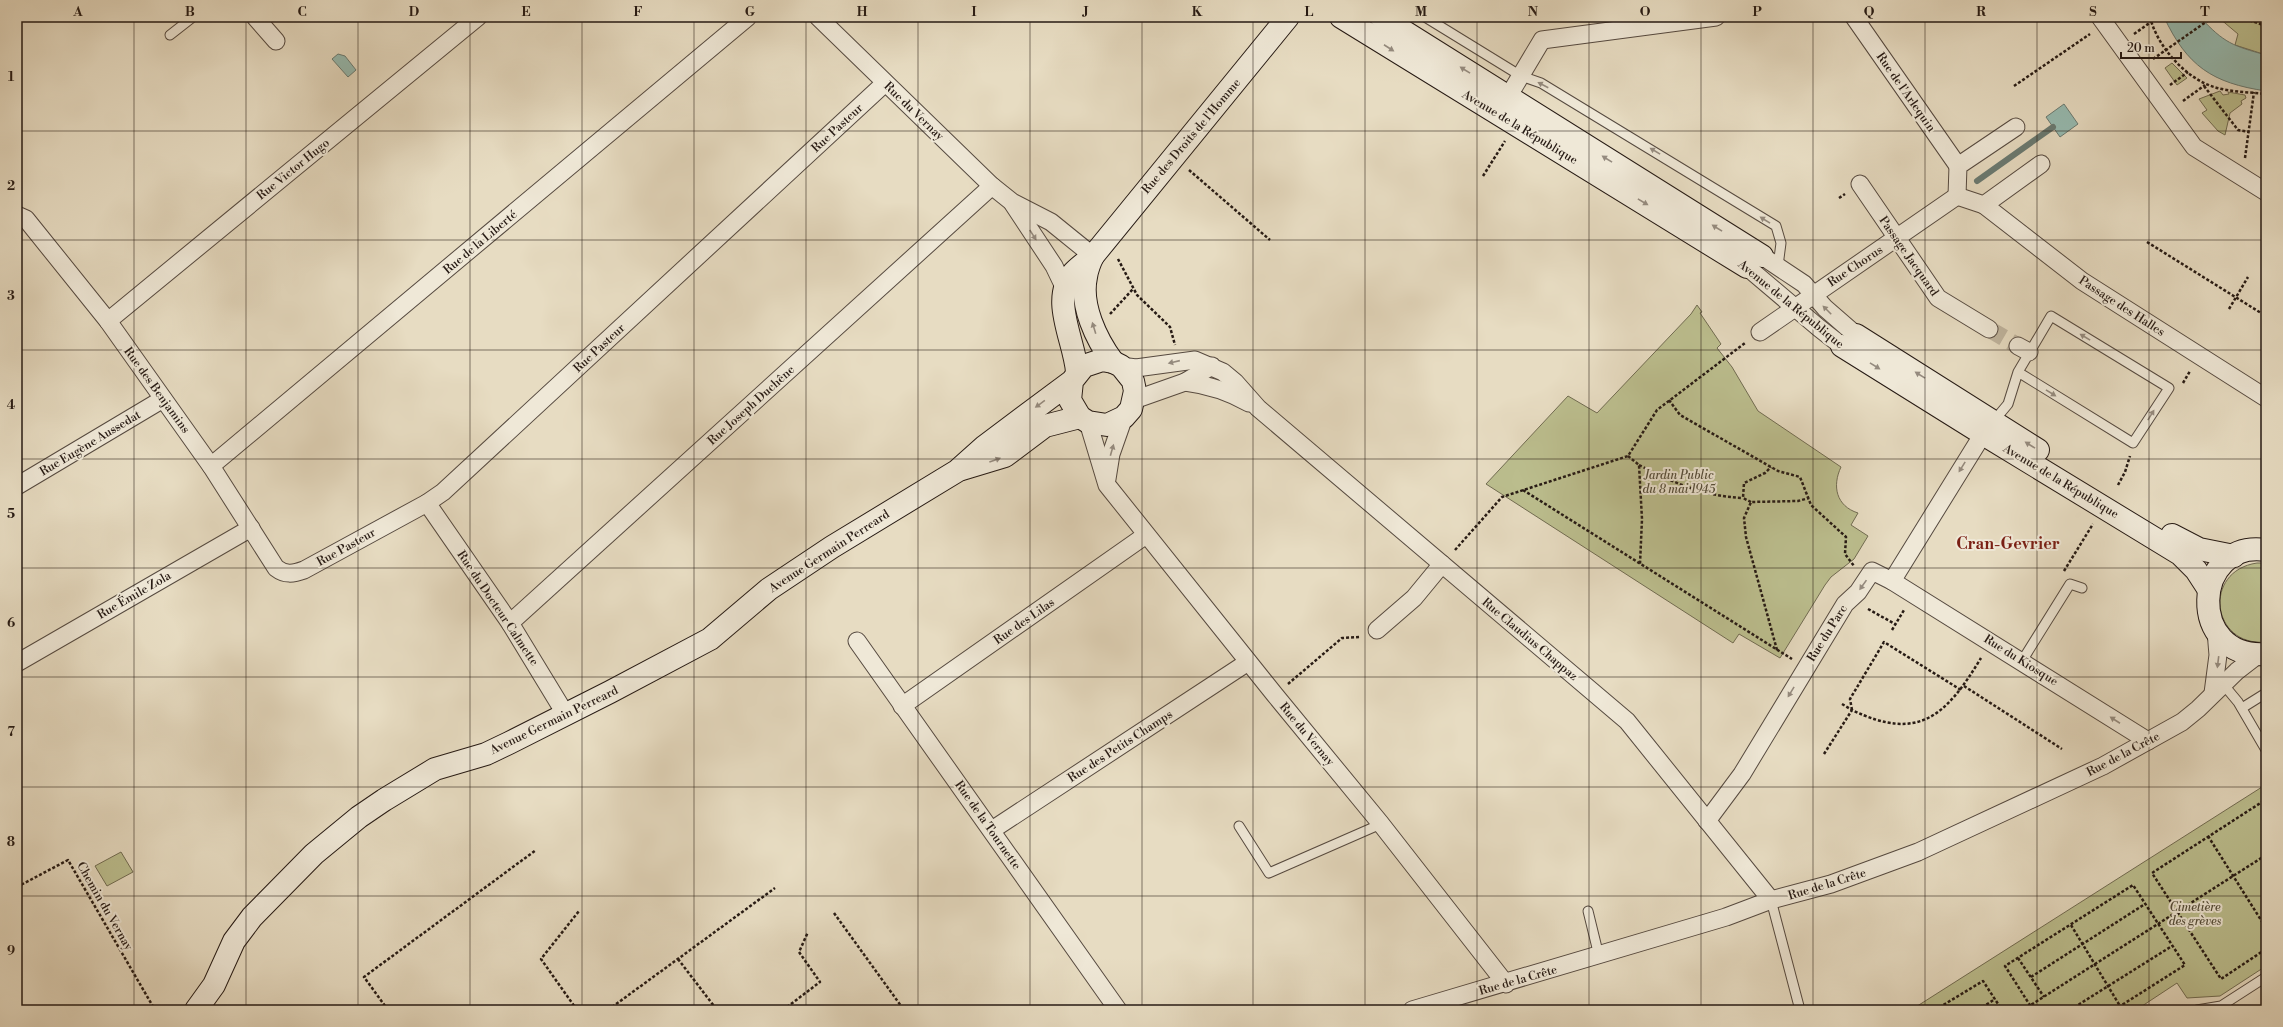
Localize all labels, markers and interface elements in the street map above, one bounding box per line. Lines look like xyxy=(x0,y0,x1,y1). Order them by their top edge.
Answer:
text: A xyxy=(72,4,83,20)
text: B xyxy=(185,4,195,20)
text: C xyxy=(297,4,307,20)
text: D xyxy=(409,4,419,20)
text: E xyxy=(521,4,531,20)
text: F xyxy=(633,4,643,20)
text: G xyxy=(745,4,756,20)
text: H xyxy=(857,4,868,20)
text: I xyxy=(971,4,977,20)
text: J xyxy=(1081,4,1089,20)
text: K xyxy=(1192,4,1203,20)
text: L xyxy=(1305,4,1314,20)
text: M xyxy=(1415,4,1427,20)
text: N xyxy=(1528,4,1539,20)
text: O xyxy=(1640,4,1651,20)
text: P xyxy=(1752,4,1762,20)
text: Q xyxy=(1864,4,1875,20)
text: R xyxy=(1976,4,1986,20)
text: S xyxy=(2089,4,2097,20)
text: T xyxy=(2200,4,2210,20)
scale bar xyxy=(2121,34,2181,60)
text: 20 m xyxy=(2127,41,2155,56)
one-way arrow xyxy=(1384,44,1395,51)
street label: Rue de l'Arlequin xyxy=(1873,50,1939,135)
one-way arrow xyxy=(1460,66,1470,74)
text: 1 xyxy=(8,69,15,85)
street label: Rue des Droits de l'Homme xyxy=(1139,76,1244,197)
street label: Rue du Vernay xyxy=(880,79,947,144)
one-way arrow xyxy=(1538,81,1549,88)
street label: Avenue de la République xyxy=(1458,86,1580,168)
street label: Rue Pasteur xyxy=(808,101,866,156)
street label: Rue Victor Hugo xyxy=(254,135,333,203)
one-way arrow xyxy=(1649,148,1661,155)
one-way arrow xyxy=(1601,155,1613,162)
text: 2 xyxy=(7,178,15,194)
one-way arrow xyxy=(1637,198,1649,205)
street label: Rue de la Liberté xyxy=(440,207,520,278)
street label: Passage Jacquard xyxy=(1875,213,1942,299)
one-way arrow xyxy=(1760,216,1771,223)
one-way arrow xyxy=(1711,224,1723,231)
one-way arrow xyxy=(1030,229,1037,240)
street label: Rue Chorus xyxy=(1825,242,1886,290)
street label: Avenue de la République xyxy=(1734,256,1847,352)
street label: Passage des Halles xyxy=(2076,273,2168,340)
text: 3 xyxy=(7,288,15,304)
one-way arrow xyxy=(1822,305,1832,315)
street label: Rue Pasteur xyxy=(570,321,628,376)
one-way arrow xyxy=(1091,321,1097,333)
one-way arrow xyxy=(2079,333,2091,340)
street label: Rue des Benjamins xyxy=(120,344,193,436)
one-way arrow xyxy=(1168,359,1180,365)
street label: Rue Joseph Duchêne xyxy=(705,362,798,448)
one-way arrow xyxy=(1869,363,1881,370)
one-way arrow xyxy=(1914,372,1926,379)
one-way arrow xyxy=(2045,389,2057,396)
text: 4 xyxy=(7,397,16,413)
one-way arrow xyxy=(1035,400,1046,408)
street label: Rue Eugène Aussedat xyxy=(37,407,144,480)
one-way arrow xyxy=(2147,410,2155,420)
street label: Avenue de la République xyxy=(1999,440,2121,522)
one-way arrow xyxy=(2024,441,2036,448)
one-way arrow xyxy=(1109,444,1115,456)
one-way arrow xyxy=(989,457,1001,463)
one-way arrow xyxy=(1958,462,1966,472)
park label: Jardin Public du 8 mai 1945 xyxy=(1642,468,1716,497)
text: 5 xyxy=(7,506,15,522)
street label: Avenue Germain Perreard xyxy=(765,507,892,597)
street label: Rue Pasteur xyxy=(314,525,378,570)
district label: Cran-Gevrier xyxy=(1956,534,2060,554)
street label: Rue du Docteur Calmette xyxy=(453,548,542,669)
street label: Rue Émile Zola xyxy=(94,566,175,623)
one-way arrow xyxy=(1859,579,1867,590)
street label: Rue des Lilas xyxy=(991,595,1058,648)
street label: Rue Claudius Chappaz xyxy=(1479,595,1581,684)
street label: Rue du Parc xyxy=(1804,602,1851,665)
text: 6 xyxy=(7,615,15,631)
street label: Rue du Kiosque xyxy=(1981,632,2061,689)
one-way arrow xyxy=(2214,656,2221,668)
street label: Avenue Germain Perreard xyxy=(487,683,621,758)
one-way arrow xyxy=(1787,687,1795,697)
street label: Rue du Vernay xyxy=(1276,700,1337,769)
street label: Rue des Petits Champs xyxy=(1065,707,1175,786)
one-way arrow xyxy=(2109,717,2121,724)
text: 7 xyxy=(7,724,15,740)
street label: Rue de la Crête xyxy=(2084,729,2162,780)
street label: Rue de la Tournette xyxy=(951,778,1024,873)
text: 8 xyxy=(7,834,15,850)
street label: Chemin du Vernay xyxy=(73,859,136,953)
street label: Rue de la Crête xyxy=(1786,866,1868,903)
park label: Cimetière des grèves xyxy=(2169,900,2222,929)
text: 9 xyxy=(7,943,15,959)
street label: Rue de la Crête xyxy=(1477,962,1559,999)

